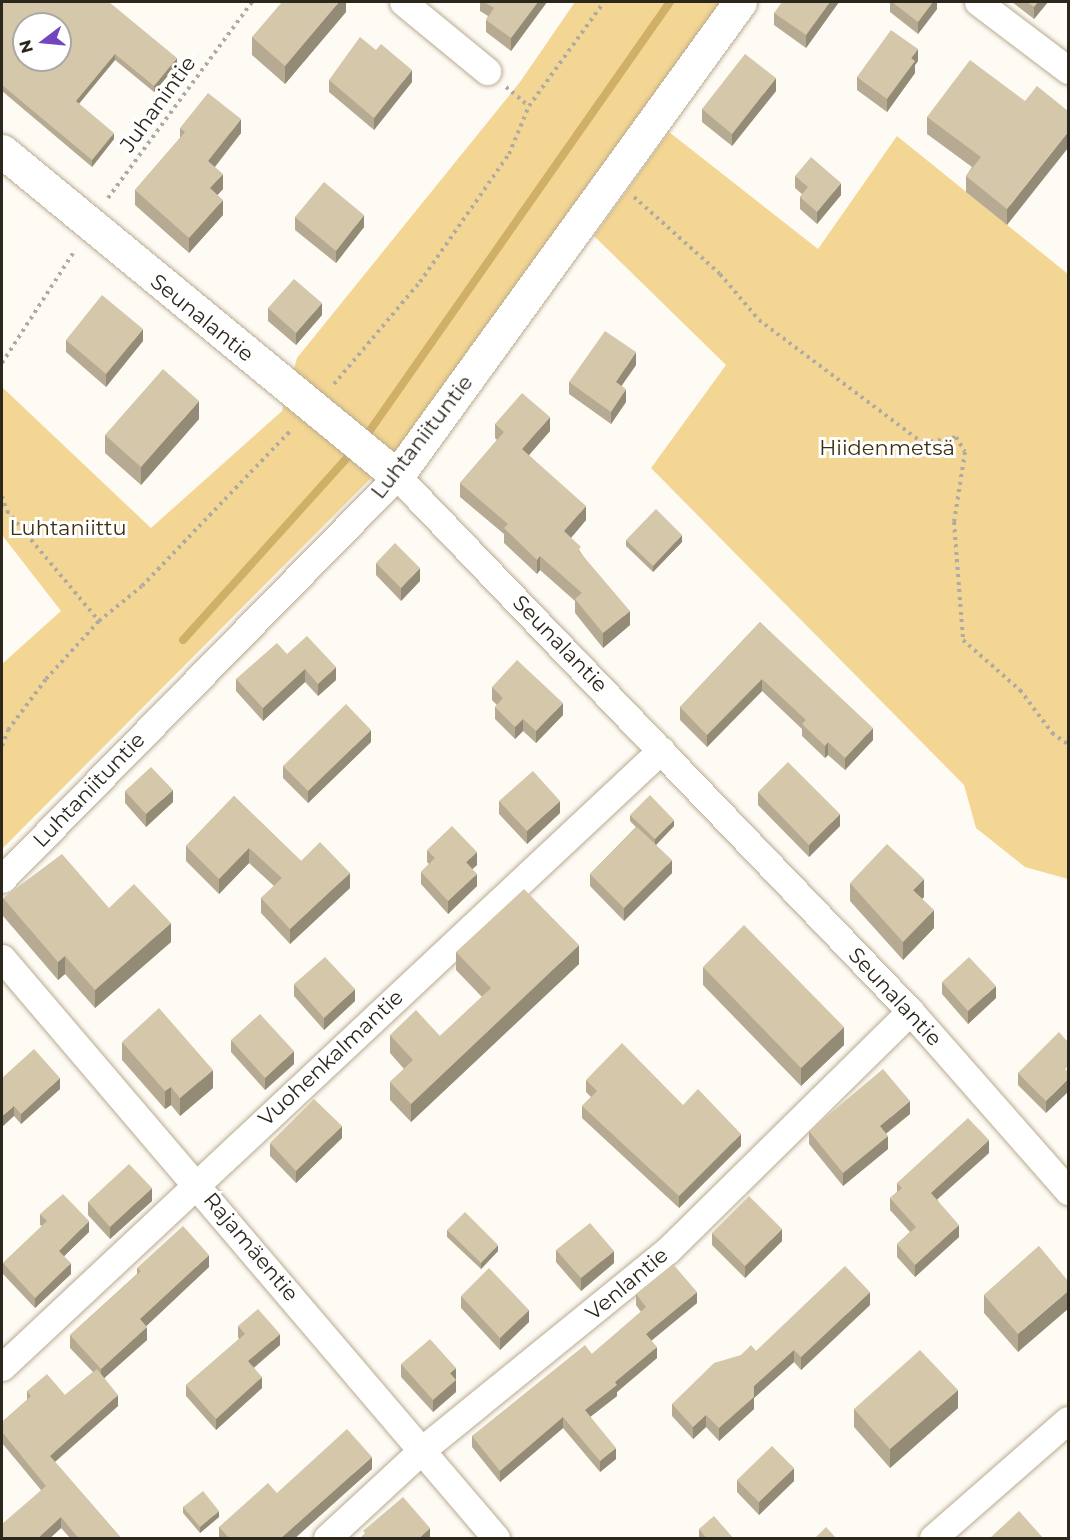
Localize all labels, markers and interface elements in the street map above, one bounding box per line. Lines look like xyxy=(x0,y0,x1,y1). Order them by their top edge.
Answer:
north arrow xyxy=(12,12,72,72)
text: N xyxy=(15,38,37,55)
street label: Juhanintie xyxy=(115,51,201,157)
street label: Seunalantie xyxy=(145,269,259,367)
street label: Luhtaniituntie xyxy=(366,370,478,504)
park label: Hiidenmetsä xyxy=(819,435,955,461)
park label: Luhtaniittu xyxy=(9,515,127,541)
street label: Seunalantie xyxy=(507,590,613,698)
street label: Luhtaniituntie xyxy=(28,727,150,853)
street label: Seunalantie xyxy=(843,943,947,1051)
street label: Vuohenkalmantie xyxy=(253,985,409,1131)
street label: Rajamäentie xyxy=(198,1188,304,1306)
street label: Venlantie xyxy=(581,1242,673,1326)

